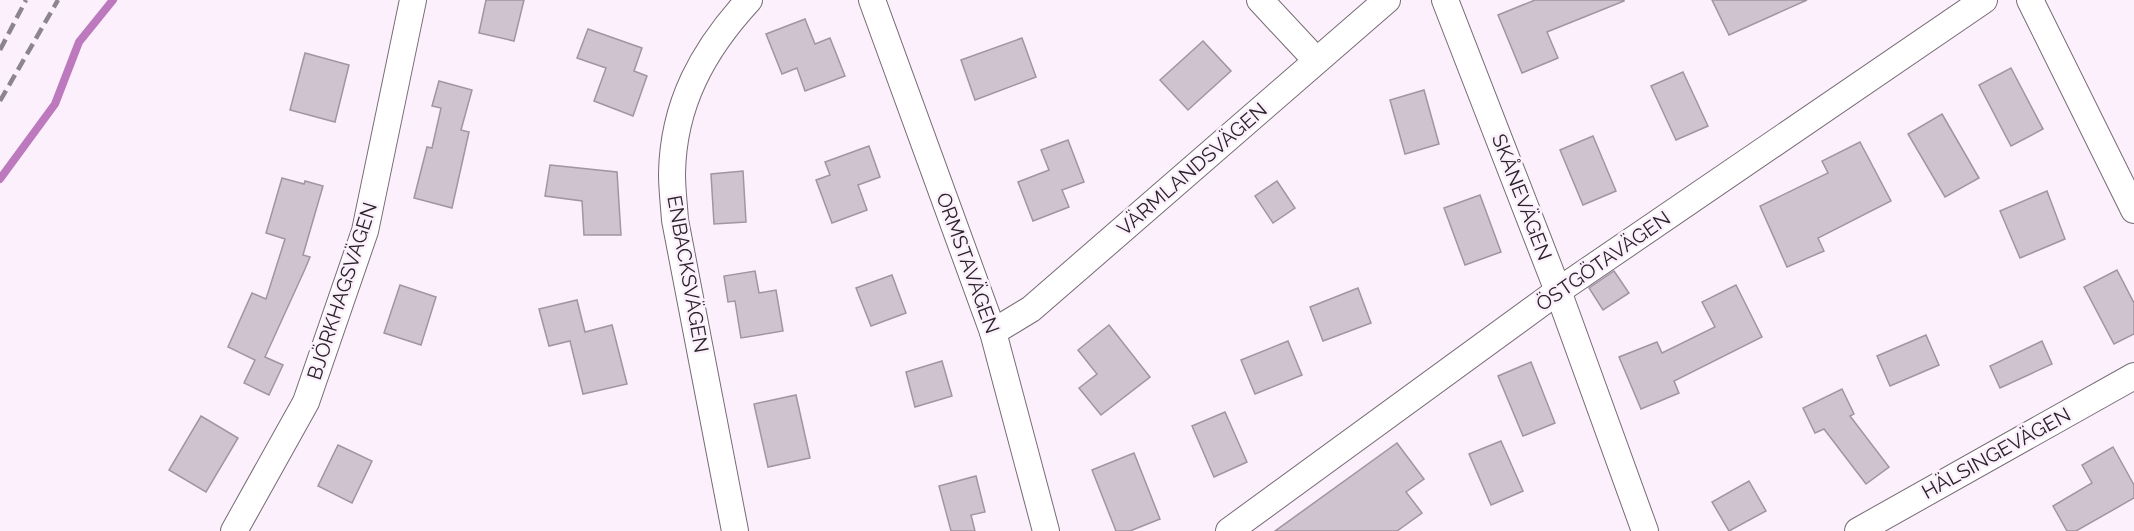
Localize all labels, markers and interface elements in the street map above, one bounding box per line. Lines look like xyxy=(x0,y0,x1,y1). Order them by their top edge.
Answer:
street label: VÄRMLANDSVÄGEN xyxy=(1112,97,1272,241)
street label: SKÅNEVÄGEN xyxy=(1487,130,1558,264)
street label: ORMSTAVÄGEN xyxy=(931,189,1005,337)
street label: ENBACKSVÄGEN xyxy=(662,193,714,355)
street label: BJÖRKHAGSVÄGEN xyxy=(302,199,382,383)
street label: ÖSTGÖTAVÄGEN xyxy=(1531,206,1675,316)
street label: HÄLSINGEVÄGEN xyxy=(1917,402,2075,504)

